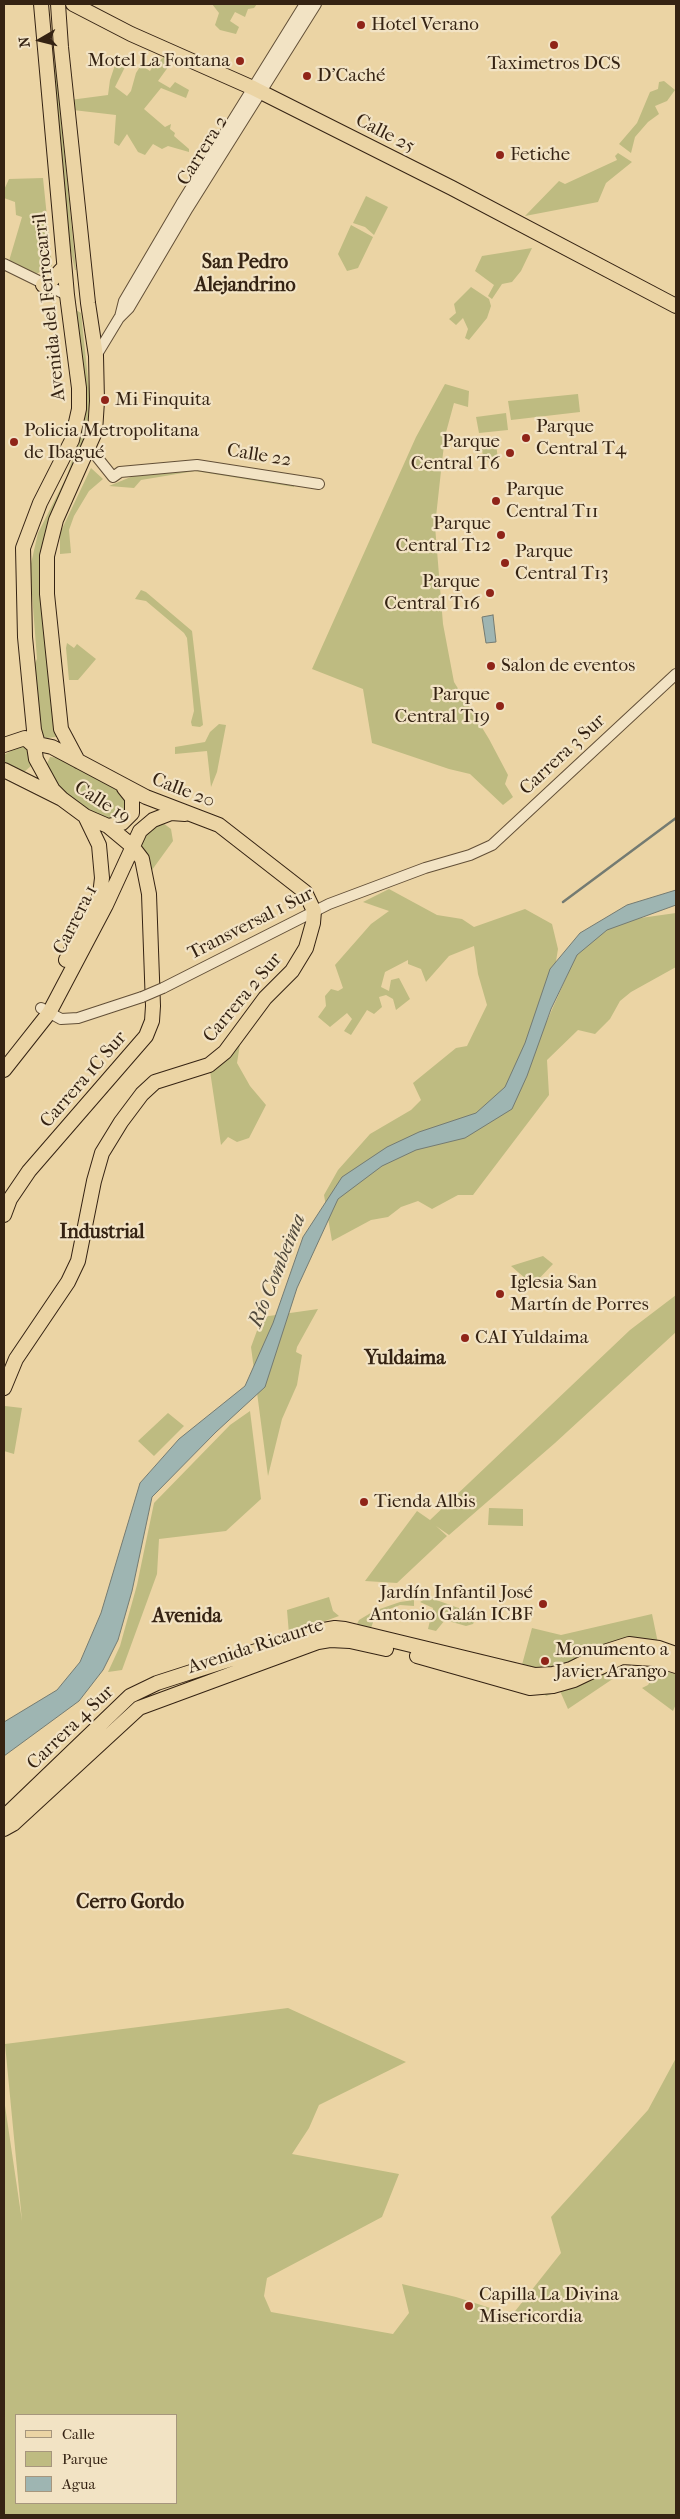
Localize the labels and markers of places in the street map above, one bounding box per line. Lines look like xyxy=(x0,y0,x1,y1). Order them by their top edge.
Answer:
place label: Hotel Verano xyxy=(371,14,479,36)
marker: Hotel Verano xyxy=(355,19,367,31)
marker: Taximetros DCS xyxy=(548,39,560,51)
place label: Motel La Fontana xyxy=(88,50,230,72)
place label: Taximetros DCS xyxy=(487,53,621,75)
marker: Motel La Fontana xyxy=(234,55,246,67)
place label: D'Caché xyxy=(317,65,385,87)
marker: D'Caché xyxy=(301,70,313,82)
place label: Fetiche xyxy=(510,144,570,166)
marker: Fetiche xyxy=(494,149,506,161)
place label: Mi Finquita xyxy=(115,389,210,411)
marker: Mi Finquita xyxy=(99,394,111,406)
place label: Parque Central T4 xyxy=(536,416,626,460)
place label: Policia Metropolitana de Ibagué xyxy=(24,420,199,464)
place label: Parque Central T6 xyxy=(411,431,500,475)
marker: Parque Central T4 xyxy=(520,432,532,444)
marker: Policia Metropolitana de Ibagué xyxy=(8,436,20,448)
marker: Parque Central T6 xyxy=(504,447,516,459)
place label: Parque Central T11 xyxy=(506,479,598,523)
marker: Parque Central T11 xyxy=(490,495,502,507)
place label: Parque Central T12 xyxy=(396,513,491,557)
marker: Parque Central T12 xyxy=(495,529,507,541)
place label: Parque Central T13 xyxy=(515,541,608,585)
marker: Parque Central T13 xyxy=(499,557,511,569)
place label: Parque Central T16 xyxy=(384,571,480,615)
marker: Parque Central T16 xyxy=(484,587,496,599)
place label: Salon de eventos xyxy=(501,655,635,677)
marker: Salon de eventos xyxy=(485,660,497,672)
place label: Parque Central T19 xyxy=(394,684,490,728)
marker: Parque Central T19 xyxy=(494,700,506,712)
place label: Iglesia San Martín de Porres xyxy=(510,1272,649,1316)
marker: Iglesia San Martín de Porres xyxy=(494,1288,506,1300)
place label: CAI Yuldaima xyxy=(475,1327,588,1349)
marker: CAI Yuldaima xyxy=(459,1332,471,1344)
place label: Tienda Albis xyxy=(374,1491,475,1513)
marker: Tienda Albis xyxy=(358,1496,370,1508)
place label: Jardín Infantil José Antonio Galán ICBF xyxy=(369,1582,533,1626)
marker: Jardín Infantil José Antonio Galán ICBF xyxy=(537,1598,549,1610)
place label: Monumento a Javier Arango xyxy=(555,1639,669,1683)
marker: Monumento a Javier Arango xyxy=(539,1655,551,1667)
place label: Capilla La Divina Misericordia xyxy=(479,2284,619,2328)
marker: Capilla La Divina Misericordia xyxy=(463,2300,475,2312)

